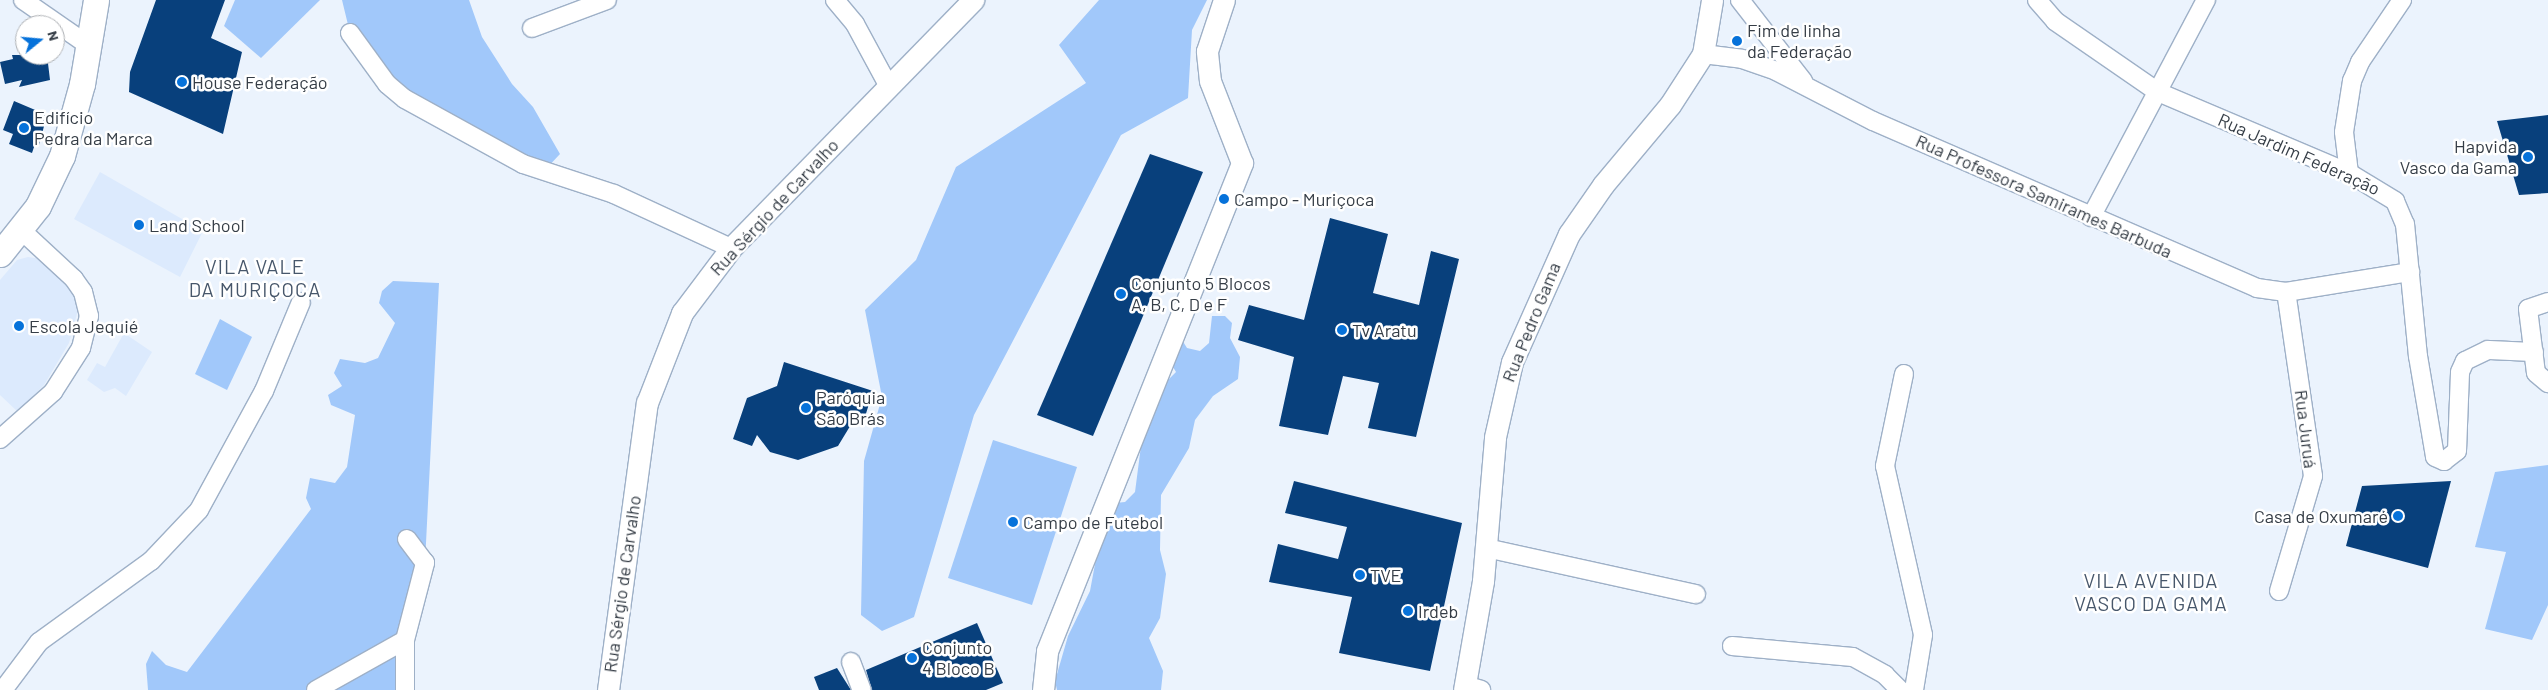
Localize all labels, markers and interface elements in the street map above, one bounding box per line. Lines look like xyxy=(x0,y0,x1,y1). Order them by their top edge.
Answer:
north arrow xyxy=(15,15,65,65)
place label: Fim de linha da Federação xyxy=(1747,20,1852,62)
text: N xyxy=(44,29,63,43)
marker: Fim de linha da Federação xyxy=(1731,35,1743,47)
place label: House Federação xyxy=(192,71,328,93)
marker: House Federação xyxy=(176,76,188,88)
place label: Edifício Pedra da Marca xyxy=(34,107,153,150)
street label: Rua Jardim Federação xyxy=(2215,109,2383,199)
marker: Edifício Pedra da Marca xyxy=(18,122,30,134)
street label: Rua Professora Samirames Barbuda xyxy=(1913,130,2175,262)
street label: Rua Sérgio de Carvalho xyxy=(705,134,843,280)
place label: Hapvida Vasco da Gama xyxy=(2400,136,2517,178)
marker: Hapvida Vasco da Gama xyxy=(2521,150,2535,164)
place label: Campo - Muriçoca xyxy=(1234,188,1374,210)
marker: Campo - Muriçoca xyxy=(1218,193,1230,205)
place label: Land School xyxy=(149,214,245,236)
marker: Land School xyxy=(133,219,145,231)
district label: VILA VALE DA MURIÇOCA xyxy=(187,254,323,301)
street label: Rua Pedro Gama xyxy=(1497,259,1565,385)
place label: Conjunto 5 Blocos A, B, C, D e F xyxy=(1131,273,1271,316)
marker: Conjunto 5 Blocos A, B, C, D e F xyxy=(1115,288,1127,300)
place label: Escola Jequié xyxy=(29,315,138,337)
place label: Tv Aratu xyxy=(1352,319,1417,341)
marker: Escola Jequié xyxy=(13,320,25,332)
marker: Tv Aratu xyxy=(1336,324,1348,336)
place label: Paróquia São Brás xyxy=(816,387,885,429)
street label: Rua Juruá xyxy=(2290,389,2322,469)
marker: Paróquia São Brás xyxy=(800,402,812,414)
street label: Rua Sérgio de Carvalho xyxy=(599,494,645,674)
place label: Casa de Oxumaré xyxy=(2254,505,2388,527)
marker: Casa de Oxumaré xyxy=(2392,510,2404,522)
place label: Campo de Futebol xyxy=(1023,511,1163,533)
marker: Campo de Futebol xyxy=(1007,516,1019,528)
place label: TVE xyxy=(1370,564,1401,586)
marker: TVE xyxy=(1354,569,1366,581)
district label: VILA AVENIDA VASCO DA GAMA xyxy=(2073,569,2229,616)
place label: Irdeb xyxy=(1418,600,1458,622)
marker: Irdeb xyxy=(1402,605,1414,617)
place label: Conjunto 4 Bloco B xyxy=(922,637,995,680)
marker: Conjunto 4 Bloco B xyxy=(906,652,918,664)

